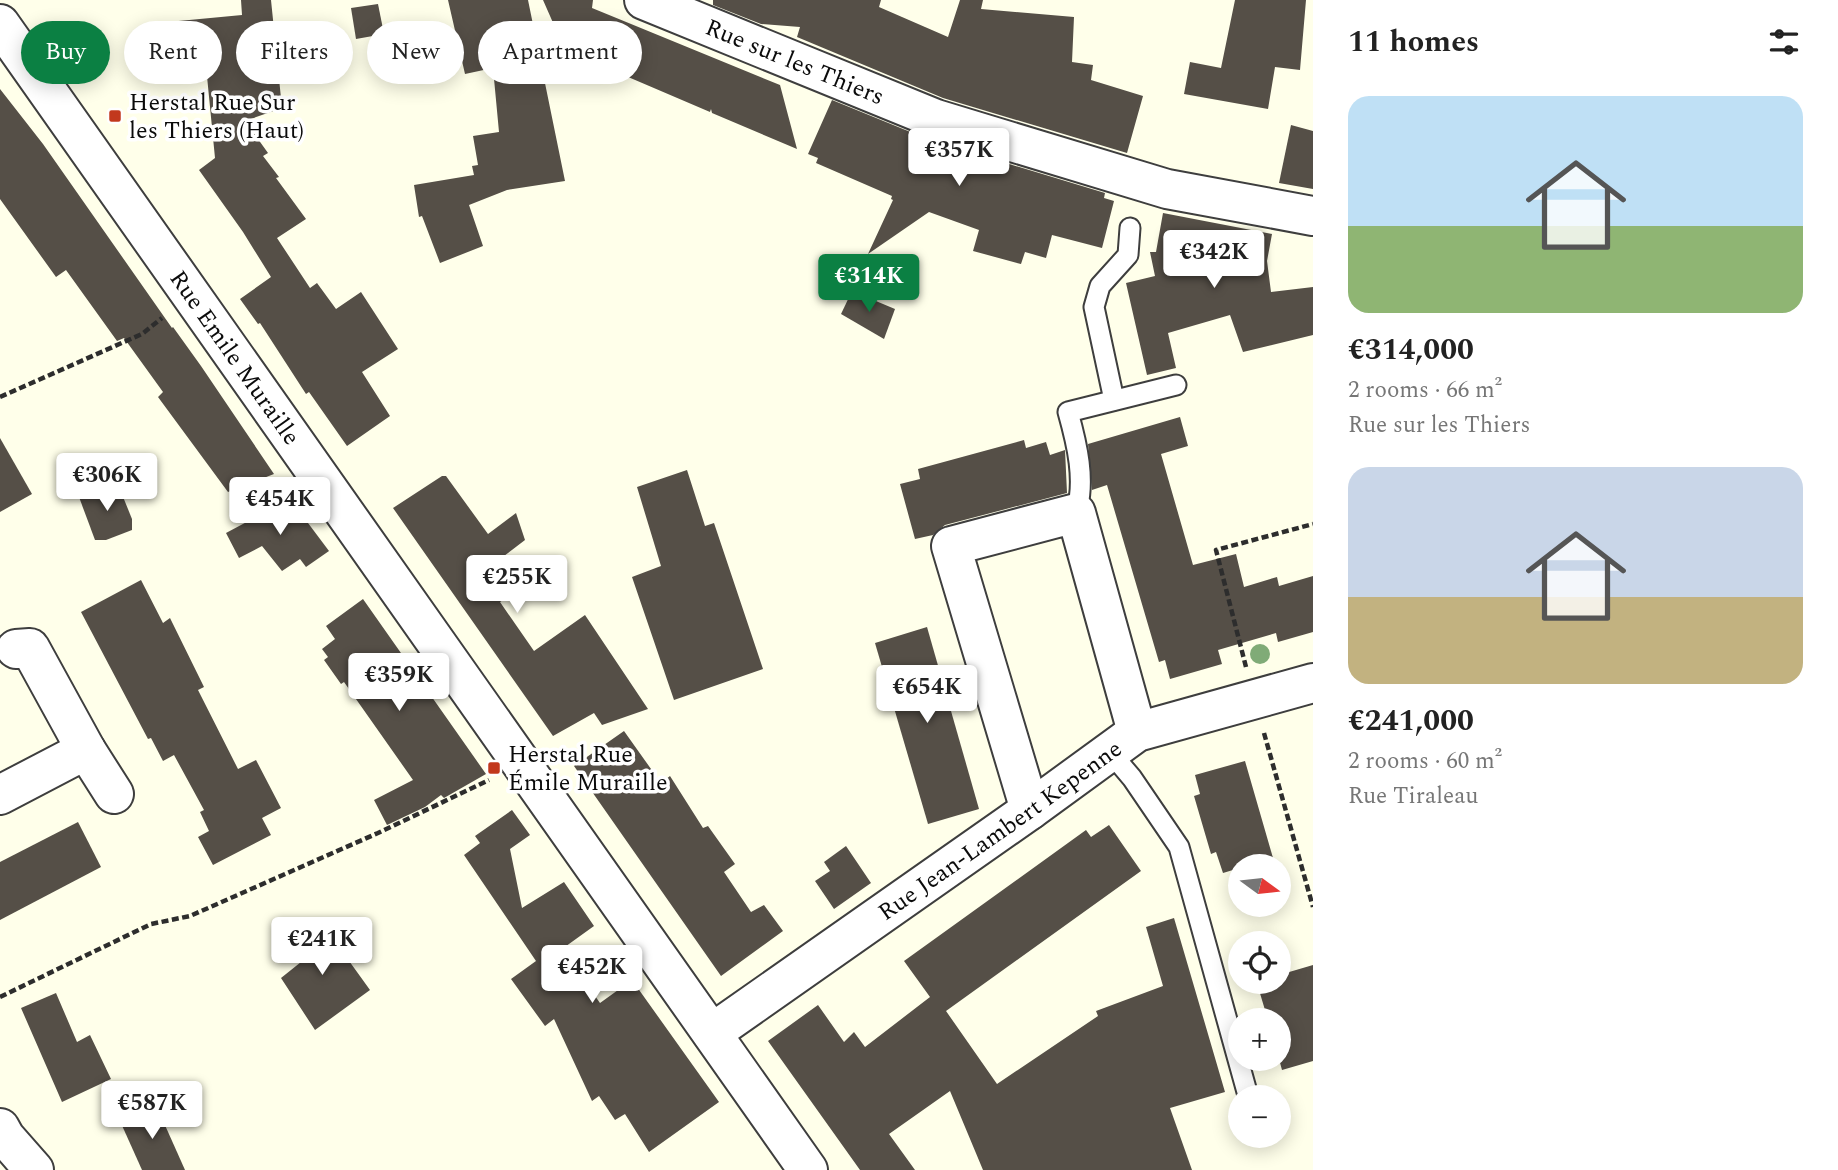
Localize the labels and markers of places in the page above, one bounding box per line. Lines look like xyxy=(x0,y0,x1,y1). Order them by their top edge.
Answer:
place label: Herstal Rue Sur les Thiers (Haut) xyxy=(129,85,304,149)
marker: Herstal Rue Sur les Thiers (Haut) xyxy=(107,108,123,124)
pin: €357K xyxy=(910,128,1008,188)
pin: €342K xyxy=(1165,230,1263,290)
pin: €314K xyxy=(820,254,918,314)
pin: €306K xyxy=(58,454,156,513)
pin: €454K xyxy=(231,477,329,537)
pin: €255K xyxy=(468,556,566,615)
pin: €359K xyxy=(350,654,448,713)
pin: €654K xyxy=(878,666,976,725)
place label: Herstal Rue Émile Muraille xyxy=(508,737,668,801)
marker: Herstal Rue Émile Muraille xyxy=(486,760,502,776)
pin: €241K xyxy=(273,918,371,977)
pin: €452K xyxy=(543,946,641,1005)
pin: €587K xyxy=(103,1082,201,1141)

